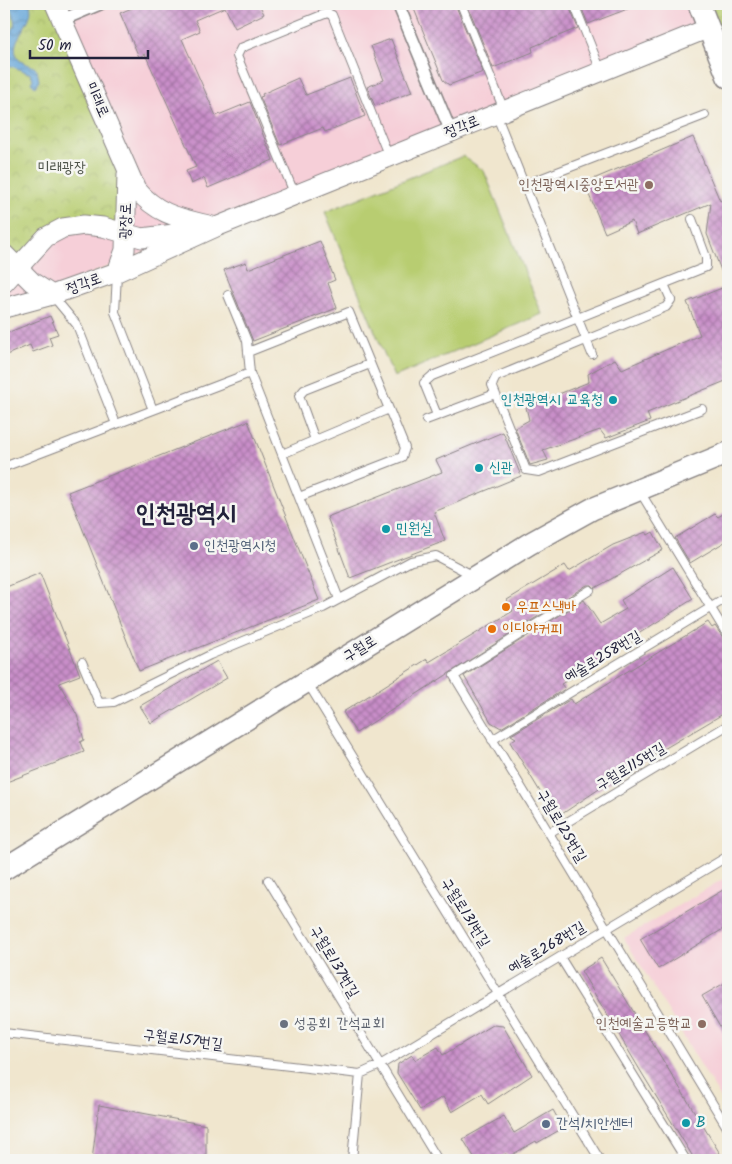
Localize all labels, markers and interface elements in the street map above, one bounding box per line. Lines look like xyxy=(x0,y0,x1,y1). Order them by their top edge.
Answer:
scale bar xyxy=(30,28,148,60)
text: 50 m xyxy=(38,34,72,58)
street label: 미래로 xyxy=(79,79,115,121)
street label: 정각로 xyxy=(441,109,483,145)
park label: 미래광장 xyxy=(38,156,86,180)
place label: 인천광역시중앙도서관 xyxy=(518,173,639,197)
marker: 인천광역시중앙도서관 xyxy=(643,179,655,191)
street label: 광장로 xyxy=(113,202,139,240)
street label: 정각로 xyxy=(63,267,105,301)
place label: 인천광역시 교육청 xyxy=(500,388,603,412)
marker: 인천광역시 교육청 xyxy=(607,394,619,406)
place label: 신관 xyxy=(489,456,513,480)
marker: 신관 xyxy=(473,462,485,474)
district label: 인천광역시 xyxy=(136,494,236,534)
place label: 민원실 xyxy=(396,517,432,541)
marker: 민원실 xyxy=(380,523,392,535)
place label: 인천광역시청 xyxy=(204,534,276,558)
marker: 인천광역시청 xyxy=(188,540,200,552)
place label: 우프스낵바 xyxy=(516,595,576,619)
marker: 우프스낵바 xyxy=(500,601,512,613)
place label: 이디야커피 xyxy=(502,617,562,641)
marker: 이디야커피 xyxy=(486,623,498,635)
street label: 예술로258번길 xyxy=(560,625,646,689)
street label: 구월로 xyxy=(338,629,382,669)
street label: 구월로115번길 xyxy=(591,737,671,797)
street label: 구월로125번길 xyxy=(530,785,592,867)
street label: 구월로131번길 xyxy=(434,873,496,953)
street label: 예술로268번길 xyxy=(504,915,590,981)
street label: 구월로137번길 xyxy=(303,921,365,1003)
place label: 성공회 간석교회 xyxy=(294,1012,385,1036)
place label: 인천예술고등학교 xyxy=(595,1012,692,1036)
marker: 성공회 간석교회 xyxy=(278,1018,290,1030)
marker: 인천예술고등학교 xyxy=(696,1018,708,1030)
street label: 구월로157번길 xyxy=(142,1023,224,1057)
place label: B xyxy=(696,1111,706,1135)
place label: 간석1치안센터 xyxy=(556,1112,633,1136)
marker: B xyxy=(680,1117,692,1129)
marker: 간석1치안센터 xyxy=(540,1118,552,1130)

